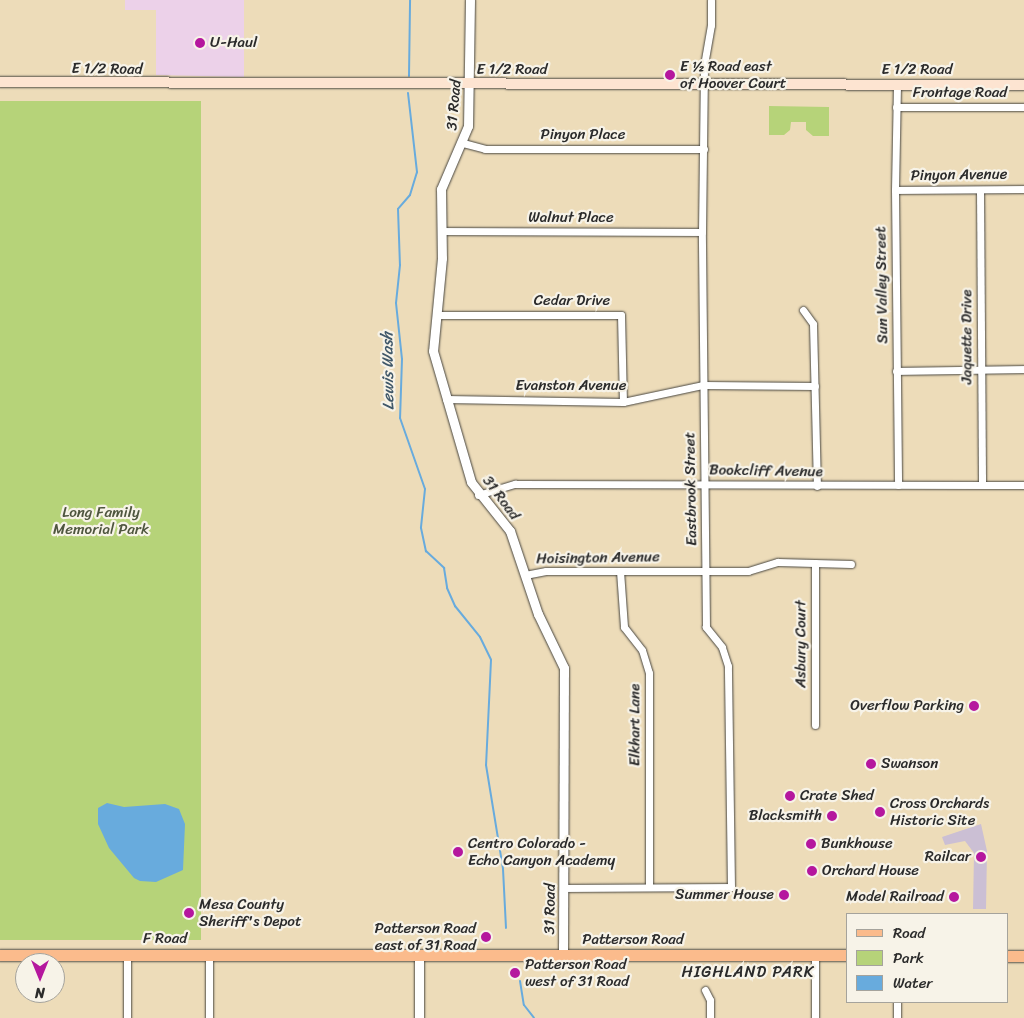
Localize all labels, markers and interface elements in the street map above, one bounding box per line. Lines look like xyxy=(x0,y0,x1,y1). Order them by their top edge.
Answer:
place label: U-Haul xyxy=(210,34,257,52)
marker: U-Haul xyxy=(194,37,206,49)
place label: E ½ Road east of Hoover Court xyxy=(680,57,786,92)
street label: E 1/2 Road xyxy=(71,59,143,79)
street label: E 1/2 Road xyxy=(477,61,547,79)
street label: E 1/2 Road xyxy=(882,61,952,79)
marker: E ½ Road east of Hoover Court xyxy=(664,69,676,81)
street label: 31 Road xyxy=(443,79,465,131)
street label: Frontage Road xyxy=(913,84,1007,102)
street label: Pinyon Place xyxy=(541,126,625,144)
street label: Pinyon Avenue xyxy=(911,165,1007,185)
street label: Walnut Place xyxy=(528,209,614,227)
street label: Sun Valley Street xyxy=(872,227,892,343)
street label: Jaquette Drive xyxy=(958,289,976,385)
street label: Cedar Drive xyxy=(534,292,610,310)
water label: Lewis Wash xyxy=(378,331,398,411)
street label: Evanston Avenue xyxy=(515,377,627,395)
street label: Eastbrook Street xyxy=(681,432,701,546)
street label: Bookcliff Avenue xyxy=(709,461,823,481)
street label: 31 Road xyxy=(479,472,523,524)
park label: Long Family Memorial Park xyxy=(53,503,149,538)
street label: Hoisington Avenue xyxy=(536,548,660,568)
street label: Asbury Court xyxy=(792,600,810,688)
street label: Elkhart Lane xyxy=(626,684,644,766)
place label: Overflow Parking xyxy=(850,697,964,715)
marker: Overflow Parking xyxy=(968,700,980,712)
place label: Swanson xyxy=(881,755,938,773)
marker: Swanson xyxy=(865,758,877,770)
place label: Crate Shed xyxy=(800,787,874,805)
marker: Crate Shed xyxy=(784,790,796,802)
place label: Cross Orchards Historic Site xyxy=(890,794,989,829)
marker: Cross Orchards Historic Site xyxy=(874,806,886,818)
place label: Blacksmith xyxy=(749,807,822,825)
marker: Blacksmith xyxy=(826,810,838,822)
place label: Centro Colorado - Echo Canyon Academy xyxy=(468,834,615,869)
place label: Bunkhouse xyxy=(821,835,893,853)
marker: Bunkhouse xyxy=(805,838,817,850)
marker: Centro Colorado - Echo Canyon Academy xyxy=(452,846,464,858)
place label: Railcar xyxy=(925,848,971,866)
marker: Railcar xyxy=(975,851,987,863)
place label: Orchard House xyxy=(822,862,919,880)
marker: Orchard House xyxy=(806,865,818,877)
street label: 31 Road xyxy=(541,883,559,935)
place label: Summer House xyxy=(675,886,774,904)
place label: Model Railroad xyxy=(846,888,944,906)
marker: Summer House xyxy=(778,889,790,901)
marker: Model Railroad xyxy=(948,891,960,903)
place label: Mesa County Sheriff's Depot xyxy=(199,895,302,930)
marker: Mesa County Sheriff's Depot xyxy=(183,907,195,919)
legend xyxy=(846,913,1009,1003)
place label: Patterson Road east of 31 Road xyxy=(375,919,476,954)
text: Road xyxy=(893,920,925,946)
street label: F Road xyxy=(143,930,187,948)
marker: Patterson Road east of 31 Road xyxy=(480,931,492,943)
street label: Patterson Road xyxy=(582,931,684,949)
text: Park xyxy=(893,945,924,971)
north arrow xyxy=(15,953,65,1003)
place label: Patterson Road west of 31 Road xyxy=(525,955,629,990)
district label: HIGHLAND PARK xyxy=(680,962,816,982)
marker: Patterson Road west of 31 Road xyxy=(509,967,521,979)
text: Water xyxy=(893,970,933,996)
text: N xyxy=(35,980,45,1005)

